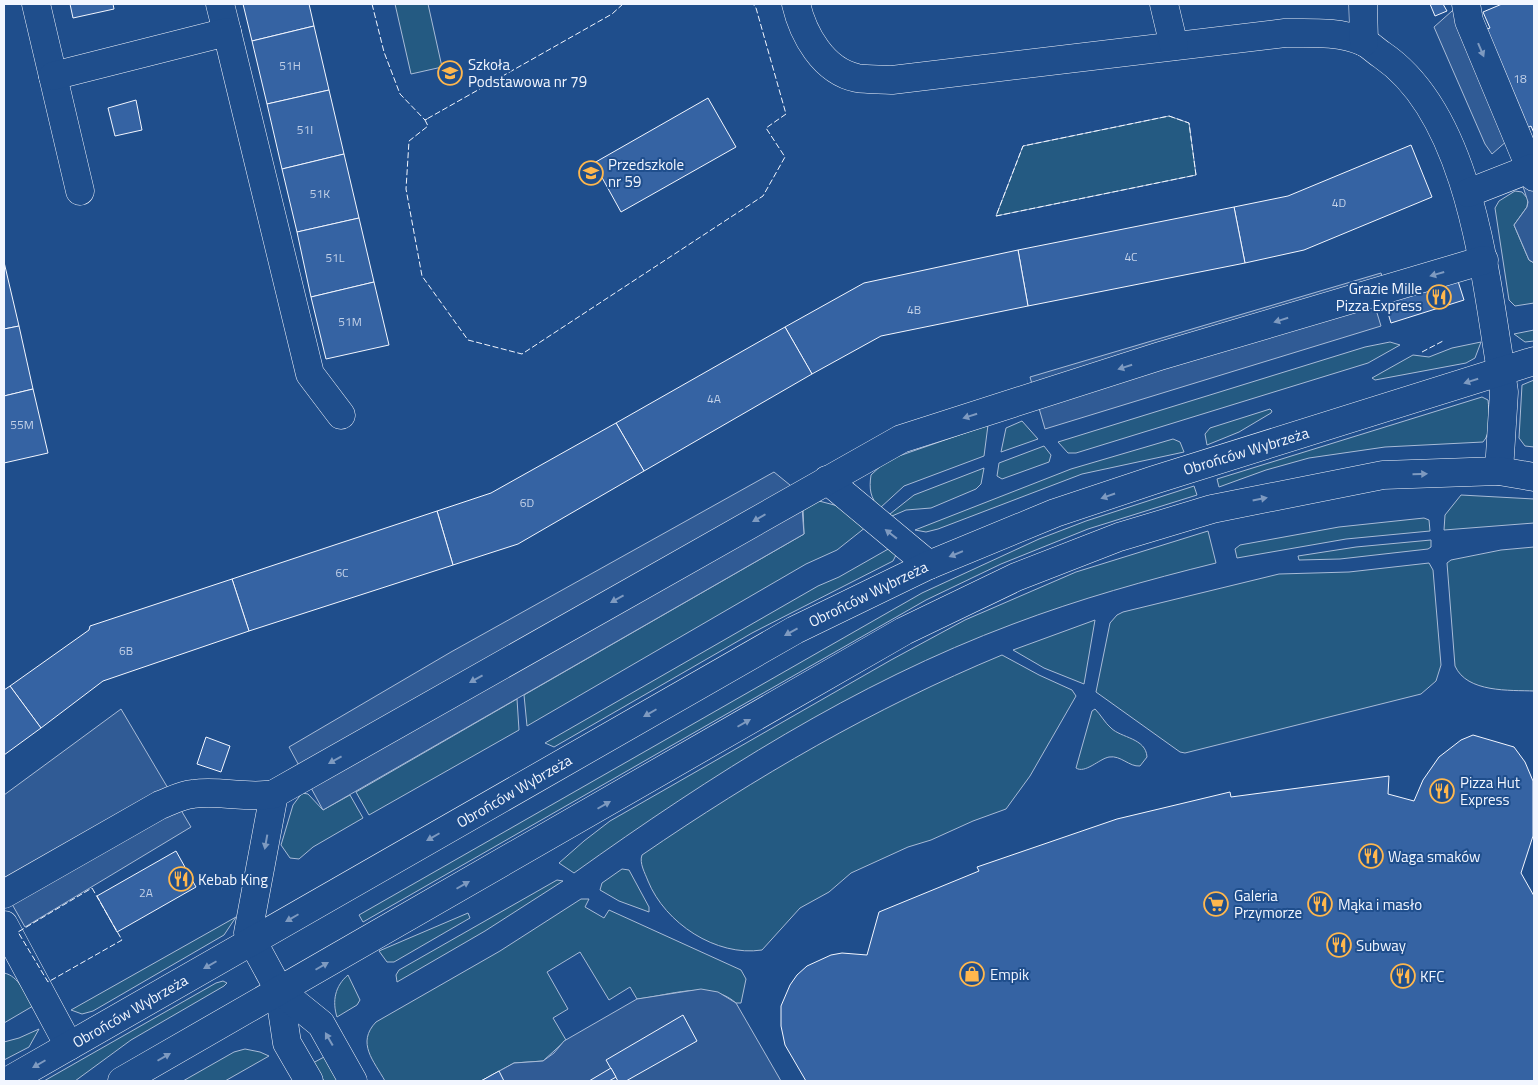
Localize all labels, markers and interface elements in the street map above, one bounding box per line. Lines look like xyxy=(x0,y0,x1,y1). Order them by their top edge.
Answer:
one-way arrow xyxy=(1478,43,1486,57)
place label: Szkoła Podstawowa nr 79 xyxy=(468,53,587,93)
house number: 51H xyxy=(279,56,301,75)
school or university icon: Szkoła Podstawowa nr 79 xyxy=(437,60,463,86)
house number: 18 xyxy=(1513,69,1527,88)
house number: 51I xyxy=(297,120,313,139)
place label: Przedszkole nr 59 xyxy=(608,153,684,193)
school or university icon: Przedszkole nr 59 xyxy=(578,160,604,186)
house number: 51K xyxy=(310,184,330,203)
house number: 4D xyxy=(1332,193,1346,212)
house number: 4C xyxy=(1124,247,1138,266)
house number: 51L xyxy=(325,248,345,267)
one-way arrow xyxy=(1429,270,1444,278)
place label: Grazie Mille Pizza Express xyxy=(1336,277,1422,317)
restaurant icon: Grazie Mille Pizza Express xyxy=(1426,284,1452,310)
house number: 4B xyxy=(907,300,921,319)
house number: 51M xyxy=(338,312,362,331)
one-way arrow xyxy=(1273,316,1288,324)
one-way arrow xyxy=(1118,363,1133,371)
one-way arrow xyxy=(1463,377,1478,385)
house number: 4A xyxy=(707,389,721,408)
one-way arrow xyxy=(963,413,978,420)
house number: 55M xyxy=(10,415,34,434)
street label: Obrońców Wybrzeża xyxy=(1180,421,1312,481)
one-way arrow xyxy=(1413,469,1429,477)
one-way arrow xyxy=(1100,492,1115,500)
house number: 6D xyxy=(520,493,534,512)
one-way arrow xyxy=(1253,495,1269,503)
one-way arrow xyxy=(752,514,765,523)
one-way arrow xyxy=(885,529,898,540)
one-way arrow xyxy=(949,550,963,558)
street label: Obrońców Wybrzeża xyxy=(804,555,932,633)
house number: 6C xyxy=(335,563,349,582)
one-way arrow xyxy=(611,594,624,603)
one-way arrow xyxy=(784,628,799,636)
house number: 6B xyxy=(119,641,133,660)
one-way arrow xyxy=(469,675,483,683)
one-way arrow xyxy=(644,708,657,717)
one-way arrow xyxy=(738,719,751,728)
street label: Obrońców Wybrzeża xyxy=(452,748,577,833)
one-way arrow xyxy=(328,755,342,764)
place label: Pizza Hut Express xyxy=(1460,771,1521,811)
restaurant icon: Pizza Hut Express xyxy=(1429,778,1455,804)
one-way arrow xyxy=(597,800,610,809)
one-way arrow xyxy=(426,833,441,841)
one-way arrow xyxy=(261,834,269,850)
restaurant icon: Waga smaków xyxy=(1358,843,1384,869)
place label: Waga smaków xyxy=(1388,845,1480,868)
restaurant icon: Kebab King xyxy=(168,866,194,892)
place label: Kebab King xyxy=(198,868,268,891)
one-way arrow xyxy=(456,881,469,890)
house number: 2A xyxy=(139,883,153,902)
place label: Galeria Przymorze xyxy=(1234,884,1302,924)
supermarket icon: Galeria Przymorze xyxy=(1203,891,1229,917)
restaurant icon: Mąka i masło xyxy=(1307,891,1333,917)
place label: Mąka i masło xyxy=(1338,893,1422,916)
one-way arrow xyxy=(285,914,300,922)
restaurant icon: Subway xyxy=(1326,932,1352,958)
place label: Subway xyxy=(1356,934,1406,957)
one-way arrow xyxy=(203,961,216,970)
shop icon: Empik xyxy=(959,961,985,987)
one-way arrow xyxy=(315,962,328,971)
place label: Empik xyxy=(990,963,1029,986)
restaurant icon: KFC xyxy=(1390,963,1416,989)
place label: KFC xyxy=(1420,965,1444,988)
street label: Obrońców Wybrzeża xyxy=(68,968,193,1053)
one-way arrow xyxy=(324,1032,333,1045)
one-way arrow xyxy=(157,1052,171,1061)
one-way arrow xyxy=(32,1059,45,1068)

